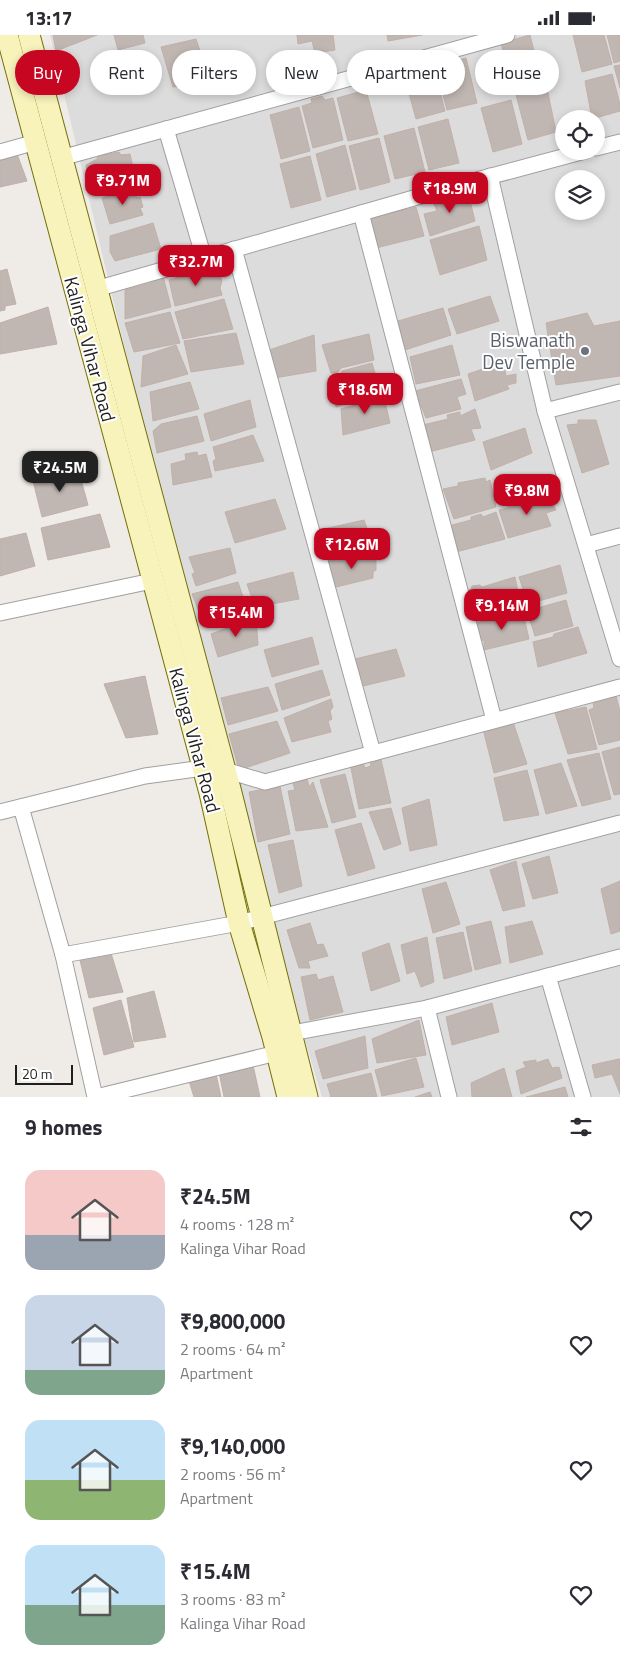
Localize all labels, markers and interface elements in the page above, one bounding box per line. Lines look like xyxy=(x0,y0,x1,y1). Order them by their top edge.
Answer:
text: 13:17 xyxy=(25,3,72,32)
chip: Buy xyxy=(15,50,80,95)
chip: Rent xyxy=(90,50,162,95)
chip: Filters xyxy=(172,50,256,95)
chip: New xyxy=(266,50,337,95)
chip: Apartment xyxy=(347,50,465,95)
chip: House xyxy=(475,50,559,95)
map controls xyxy=(555,110,605,220)
button: locate xyxy=(555,110,605,160)
pin: ₹9.71M xyxy=(82,163,164,206)
text: ₹9.71M xyxy=(96,168,150,192)
button: layers xyxy=(555,170,605,220)
pin: ₹18.9M xyxy=(409,171,491,214)
text: ₹18.9M xyxy=(423,176,477,200)
pin: ₹32.7M xyxy=(155,245,237,287)
text: ₹32.7M xyxy=(169,249,223,273)
street label: Kalinga Vihar Road xyxy=(57,273,124,425)
place label: Biswanath Dev Temple xyxy=(482,325,575,376)
marker: Biswanath Dev Temple xyxy=(579,345,591,357)
pin: ₹18.6M xyxy=(324,373,406,415)
text: ₹18.6M xyxy=(338,377,392,401)
pin: ₹24.5M xyxy=(19,451,101,493)
text: ₹24.5M xyxy=(33,455,87,479)
pin: ₹9.8M xyxy=(492,473,562,516)
text: ₹9.8M xyxy=(505,478,549,502)
pin: ₹12.6M xyxy=(311,527,393,570)
text: ₹12.6M xyxy=(325,532,379,556)
pin: ₹9.14M xyxy=(461,589,543,631)
text: ₹9.14M xyxy=(475,593,529,617)
pin: ₹15.4M xyxy=(195,595,277,638)
text: ₹15.4M xyxy=(209,600,263,624)
street label: Kalinga Vihar Road xyxy=(162,664,229,816)
scale bar xyxy=(15,1062,72,1085)
text: 20 m xyxy=(22,1063,52,1084)
text: 9 homes xyxy=(25,1111,102,1143)
icon: filters xyxy=(567,1113,595,1141)
text: ₹24.5M xyxy=(180,1180,251,1212)
icon: home xyxy=(65,1190,125,1250)
icon: heart xyxy=(567,1206,595,1234)
text: 4 rooms · 128 m² xyxy=(180,1212,294,1236)
text: Kalinga Vihar Road xyxy=(180,1236,306,1260)
text: ₹9,800,000 xyxy=(180,1305,285,1337)
icon: home xyxy=(65,1315,125,1375)
icon: heart xyxy=(567,1331,595,1359)
text: 2 rooms · 64 m² xyxy=(180,1337,285,1361)
text: Apartment xyxy=(180,1361,253,1385)
text: ₹9,140,000 xyxy=(180,1430,285,1462)
icon: home xyxy=(65,1440,125,1500)
icon: heart xyxy=(567,1456,595,1484)
text: 2 rooms · 56 m² xyxy=(180,1462,285,1486)
text: Apartment xyxy=(180,1486,253,1510)
text: ₹15.4M xyxy=(180,1555,251,1587)
icon: home xyxy=(65,1565,125,1625)
icon: heart xyxy=(567,1581,595,1609)
text: 3 rooms · 83 m² xyxy=(180,1587,285,1611)
text: Kalinga Vihar Road xyxy=(180,1611,306,1635)

